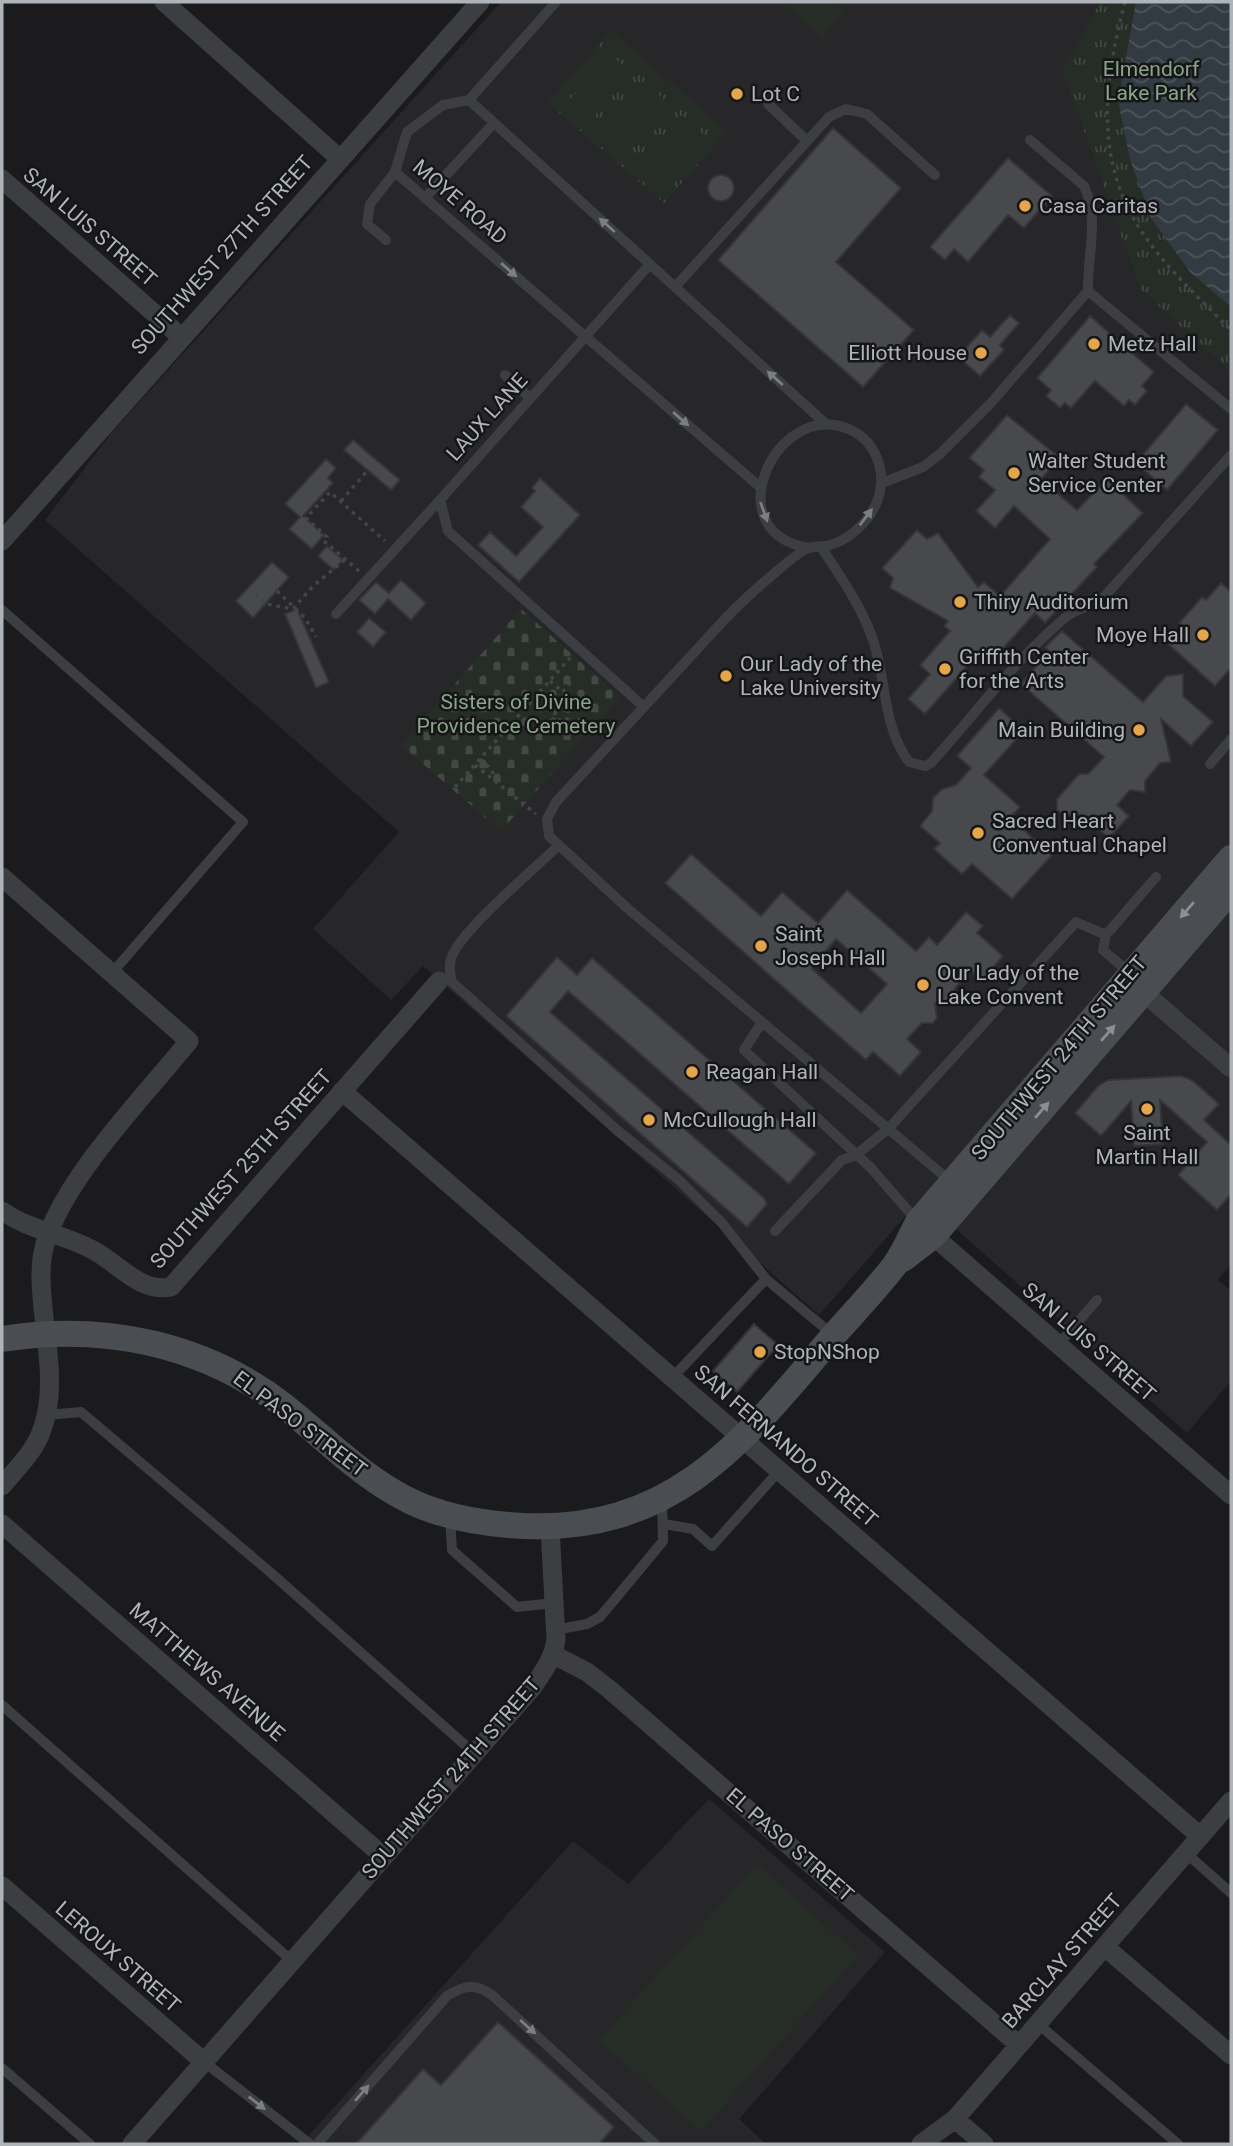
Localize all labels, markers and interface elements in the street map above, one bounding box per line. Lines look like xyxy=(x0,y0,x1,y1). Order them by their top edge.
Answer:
park label: Elmendorf Lake Park xyxy=(1103,57,1200,105)
place label: Lot C xyxy=(751,82,800,106)
marker: Lot C xyxy=(729,86,745,102)
street label: SOUTHWEST 27TH STREET xyxy=(126,150,318,359)
street label: MOYE ROAD xyxy=(408,155,512,249)
street label: SAN LUIS STREET xyxy=(18,163,162,292)
place label: Casa Caritas xyxy=(1039,194,1158,218)
marker: Casa Caritas xyxy=(1017,198,1033,214)
one-way arrow xyxy=(598,217,616,233)
one-way arrow xyxy=(501,262,518,277)
place label: Metz Hall xyxy=(1108,332,1197,356)
marker: Metz Hall xyxy=(1086,336,1102,352)
place label: Elliott House xyxy=(848,341,967,365)
marker: Elliott House xyxy=(973,345,989,361)
street label: LAUX LANE xyxy=(442,368,532,466)
one-way arrow xyxy=(766,370,784,386)
one-way arrow xyxy=(673,411,690,426)
place label: Walter Student Service Center xyxy=(1028,449,1166,497)
marker: Walter Student Service Center xyxy=(1006,465,1022,481)
one-way arrow xyxy=(759,501,770,522)
one-way arrow xyxy=(859,508,873,527)
place label: Thiry Auditorium xyxy=(974,590,1129,614)
marker: Thiry Auditorium xyxy=(952,594,968,610)
place label: Moye Hall xyxy=(1096,623,1189,647)
marker: Moye Hall xyxy=(1195,627,1211,643)
place label: Griffith Center for the Arts xyxy=(959,645,1089,693)
place label: Our Lady of the Lake University xyxy=(740,652,882,700)
marker: Griffith Center for the Arts xyxy=(937,661,953,677)
marker: Our Lady of the Lake University xyxy=(718,668,734,684)
park label: Sisters of Divine Providence Cemetery xyxy=(417,690,615,738)
place label: Main Building xyxy=(998,718,1125,742)
marker: Main Building xyxy=(1131,722,1147,738)
place label: Sacred Heart Conventual Chapel xyxy=(992,809,1167,857)
marker: Sacred Heart Conventual Chapel xyxy=(970,825,986,841)
one-way arrow xyxy=(1179,901,1195,919)
place label: Saint Joseph Hall xyxy=(775,922,886,970)
marker: Saint Joseph Hall xyxy=(753,938,769,954)
street label: SOUTHWEST 24TH STREET xyxy=(966,951,1152,1165)
place label: Our Lady of the Lake Convent xyxy=(937,961,1079,1009)
marker: Our Lady of the Lake Convent xyxy=(915,977,931,993)
one-way arrow xyxy=(1100,1024,1115,1041)
place label: Reagan Hall xyxy=(706,1060,818,1084)
street label: SOUTHWEST 25TH STREET xyxy=(145,1064,337,1273)
marker: Reagan Hall xyxy=(684,1064,700,1080)
one-way arrow xyxy=(1034,1101,1050,1119)
marker: Saint Martin Hall xyxy=(1139,1101,1155,1117)
place label: McCullough Hall xyxy=(663,1108,817,1132)
marker: McCullough Hall xyxy=(641,1112,657,1128)
place label: Saint Martin Hall xyxy=(1096,1121,1198,1169)
street label: SAN LUIS STREET xyxy=(1017,1278,1161,1407)
place label: StopNShop xyxy=(774,1340,880,1364)
marker: StopNShop xyxy=(752,1344,768,1360)
street label: SAN FERNANDO STREET xyxy=(690,1360,883,1532)
street label: EL PASO STREET xyxy=(229,1366,372,1482)
street label: MATTHEWS AVENUE xyxy=(124,1598,290,1746)
street label: SOUTHWEST 24TH STREET xyxy=(357,1672,545,1884)
street label: EL PASO STREET xyxy=(721,1783,859,1907)
street label: BARCLAY STREET xyxy=(997,1889,1127,2033)
street label: LEROUX STREET xyxy=(51,1896,186,2018)
one-way arrow xyxy=(519,2019,537,2035)
one-way arrow xyxy=(354,2084,370,2102)
one-way arrow xyxy=(248,2095,266,2109)

